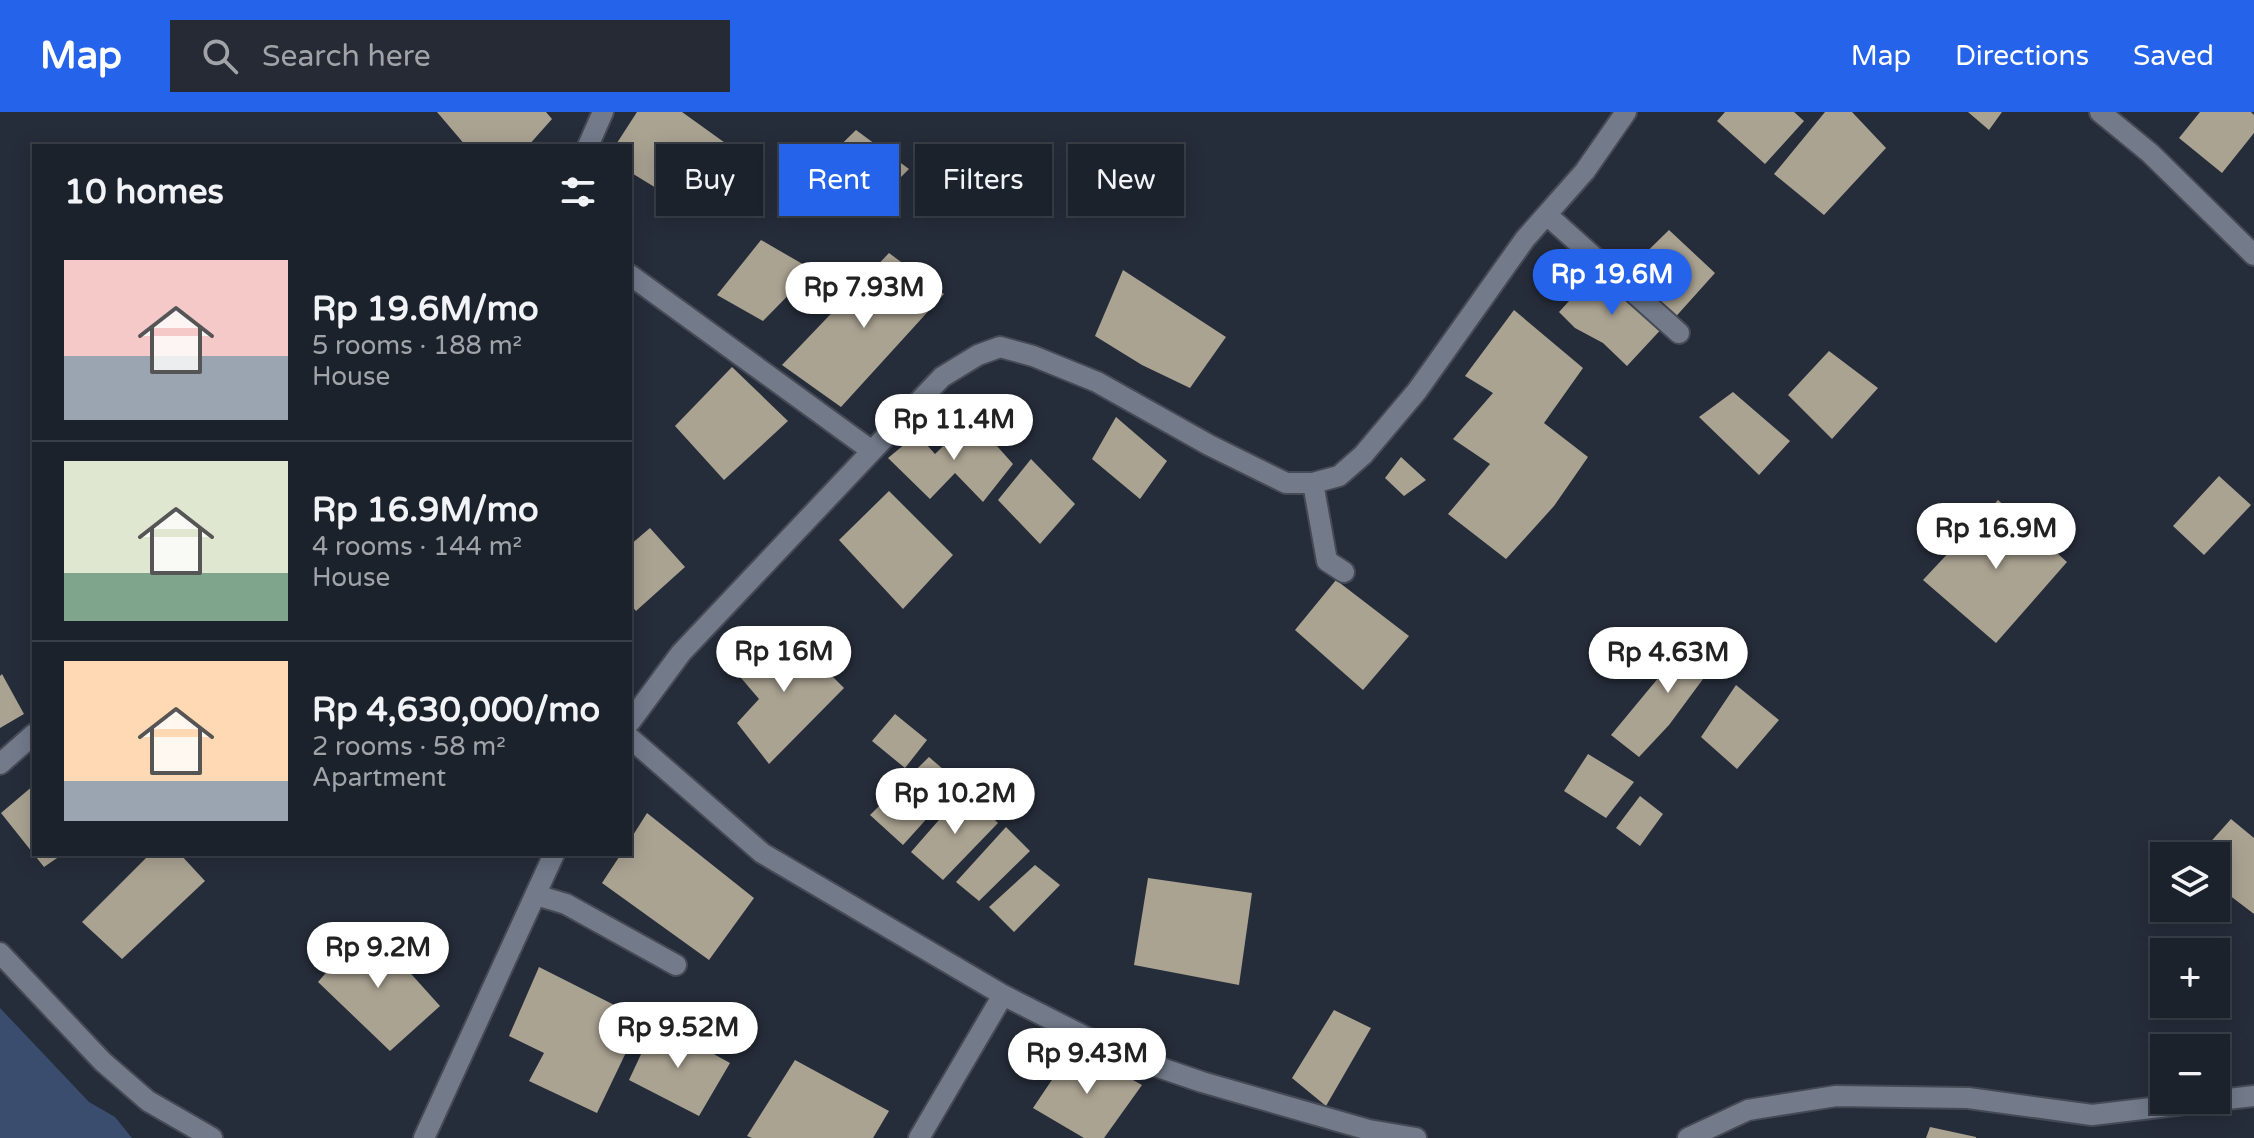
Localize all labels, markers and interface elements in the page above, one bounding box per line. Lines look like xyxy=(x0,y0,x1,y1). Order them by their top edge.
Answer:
search box xyxy=(170,20,730,92)
text: Map xyxy=(40,33,122,79)
icon: search xyxy=(198,34,242,78)
text: Search here xyxy=(262,38,431,75)
text: Map xyxy=(1851,39,1911,73)
text: Directions xyxy=(1955,39,2089,73)
text: Saved xyxy=(2133,39,2214,73)
chip: Buy xyxy=(656,144,763,216)
chip: Rent xyxy=(779,144,899,216)
chip: Filters xyxy=(915,144,1052,216)
chip: New xyxy=(1068,144,1184,216)
icon: filters xyxy=(556,170,600,214)
text: 10 homes xyxy=(64,172,224,213)
pin: Rp 19.6M xyxy=(1529,249,1695,317)
text: Rp 19.6M xyxy=(1551,259,1673,290)
pin: Rp 7.93M xyxy=(781,262,947,330)
text: Rp 7.93M xyxy=(803,272,925,303)
text: Rp 19.6M/mo xyxy=(312,289,539,330)
icon: home xyxy=(128,292,224,388)
text: 5 rooms · 188 m² xyxy=(312,330,522,361)
text: House xyxy=(312,361,390,392)
pin: Rp 11.4M xyxy=(871,394,1037,462)
text: Rp 11.4M xyxy=(893,404,1015,435)
text: Rp 16.9M/mo xyxy=(312,490,539,531)
icon: home xyxy=(128,493,224,589)
pin: Rp 16.9M xyxy=(1913,503,2079,571)
text: Rp 16.9M xyxy=(1935,513,2057,544)
text: 4 rooms · 144 m² xyxy=(312,531,522,562)
text: House xyxy=(312,562,390,593)
pin: Rp 16M xyxy=(719,626,849,694)
pin: Rp 4.63M xyxy=(1585,627,1751,695)
text: Rp 16M xyxy=(734,636,834,667)
text: Rp 4.63M xyxy=(1607,637,1729,668)
text: Rp 4,630,000/mo xyxy=(312,690,600,731)
icon: home xyxy=(128,693,224,789)
text: 2 rooms · 58 m² xyxy=(312,731,506,762)
text: Apartment xyxy=(312,762,446,793)
pin: Rp 10.2M xyxy=(872,768,1038,836)
text: Rp 10.2M xyxy=(894,778,1016,809)
map controls xyxy=(2150,842,2230,1114)
button: layers xyxy=(2150,842,2230,922)
pin: Rp 9.2M xyxy=(304,922,452,990)
text: Rp 9.2M xyxy=(325,932,431,963)
button: + xyxy=(2150,938,2230,1018)
pin: Rp 9.52M xyxy=(595,1002,761,1070)
text: Rp 9.52M xyxy=(617,1012,739,1043)
pin: Rp 9.43M xyxy=(1004,1028,1170,1096)
button: − xyxy=(2150,1034,2230,1114)
text: Rp 9.43M xyxy=(1026,1038,1148,1069)

